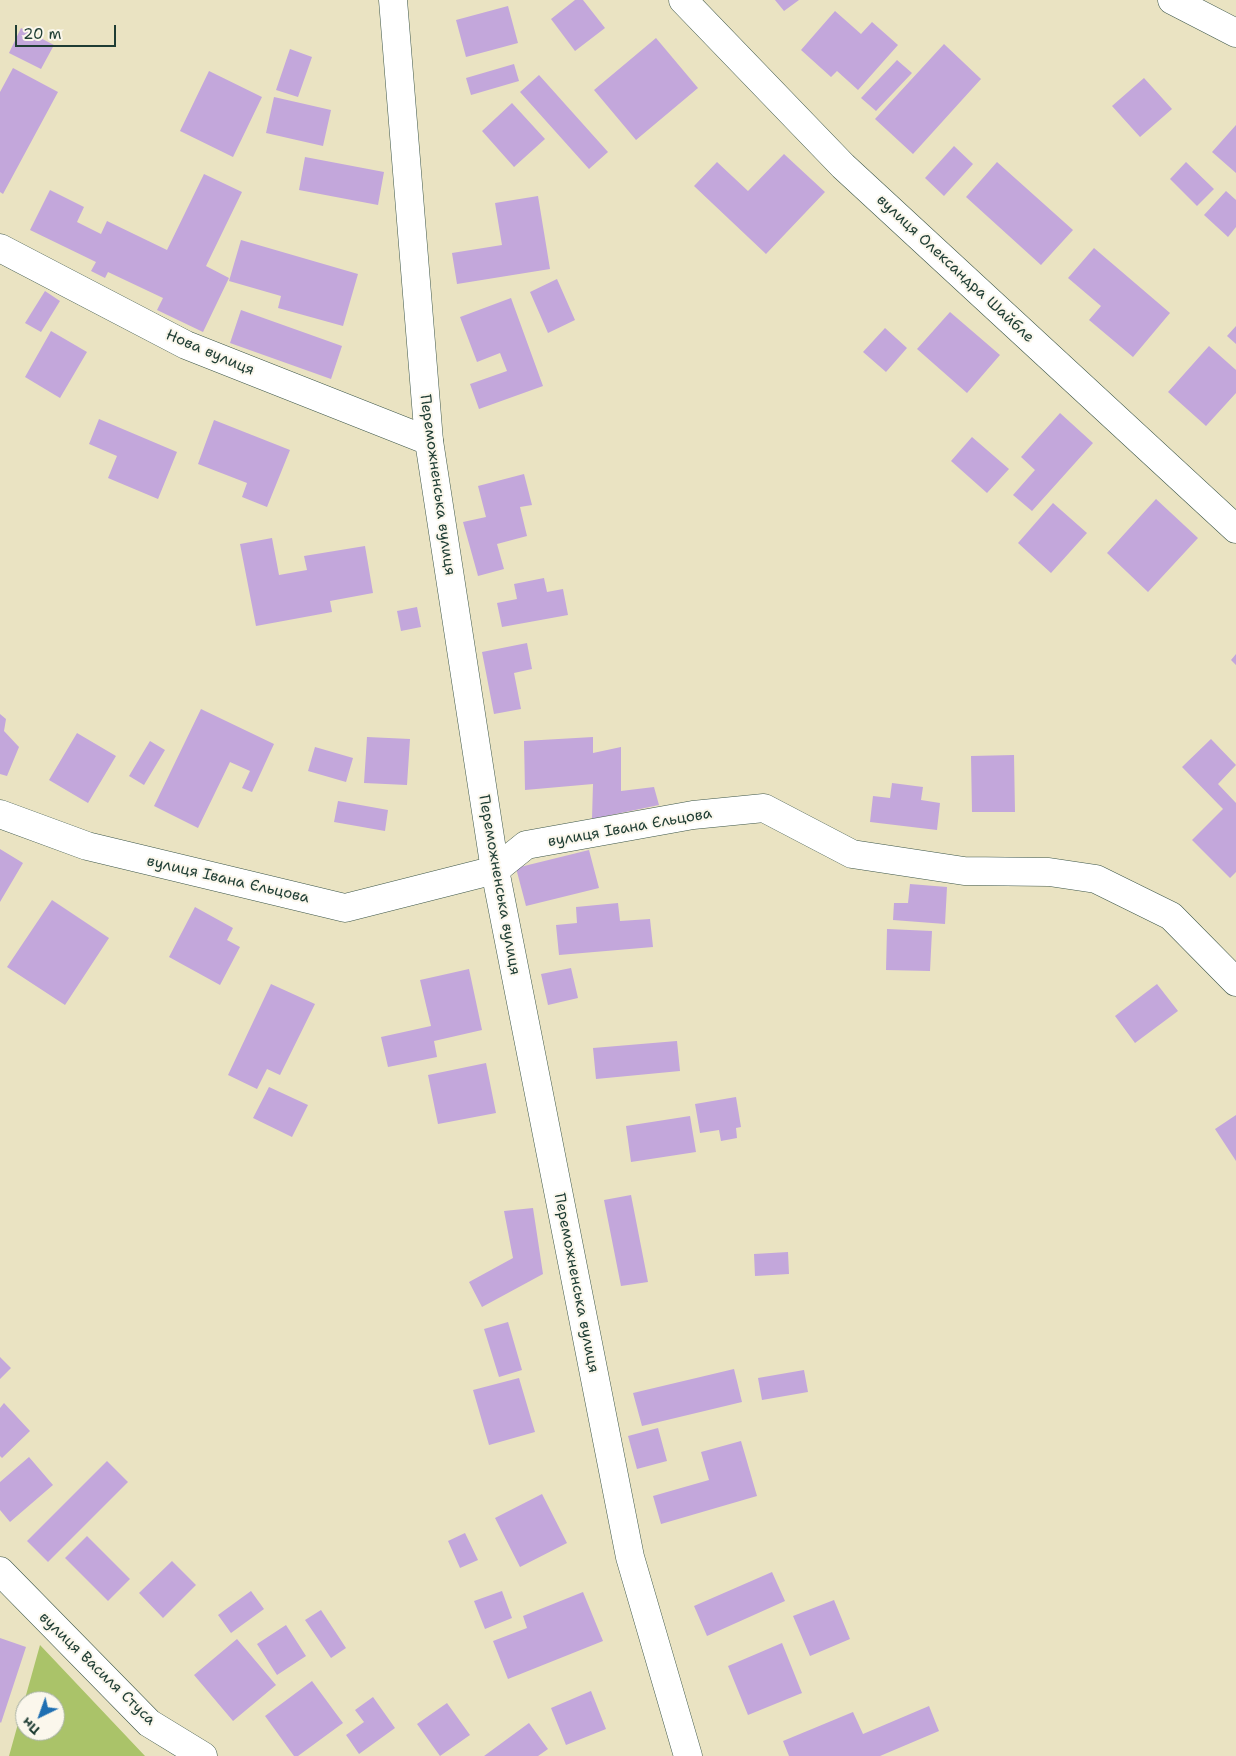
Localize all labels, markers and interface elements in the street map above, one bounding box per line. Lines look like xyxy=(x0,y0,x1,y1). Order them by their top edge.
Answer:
scale bar xyxy=(18,15,119,47)
text: 20 m xyxy=(23,24,62,44)
street label: вулиця Олександра Шайбле xyxy=(873,191,1037,347)
street label: Нова вулиця xyxy=(163,326,257,380)
street label: Переможненська вулиця xyxy=(415,393,459,577)
street label: Переможненська вулиця xyxy=(474,794,524,976)
street label: вулиця Івана Єльцова xyxy=(547,805,713,851)
street label: вулиця Івана Єльцова xyxy=(145,853,311,907)
street label: Переможненська вулиця xyxy=(550,1192,602,1374)
street label: вулиця Василя Стуса xyxy=(35,1609,159,1729)
north arrow xyxy=(15,1691,65,1741)
text: Пн xyxy=(18,1714,44,1739)

